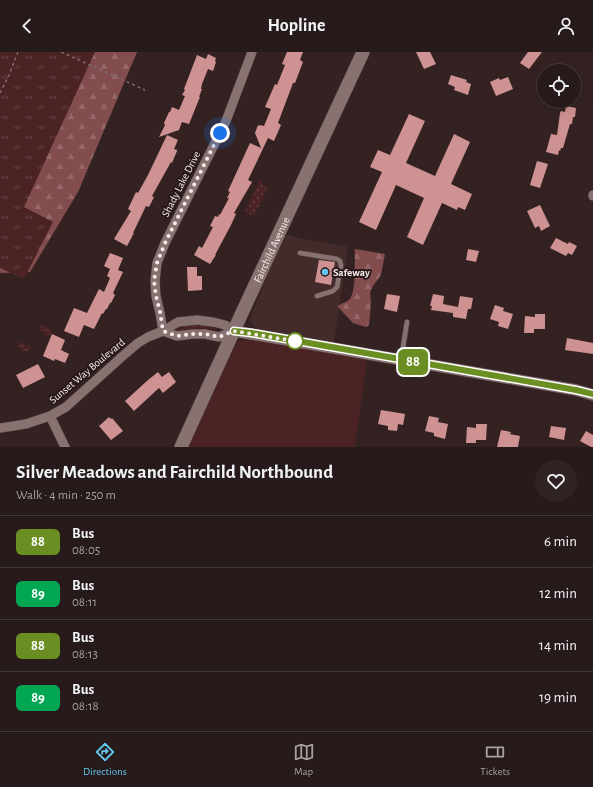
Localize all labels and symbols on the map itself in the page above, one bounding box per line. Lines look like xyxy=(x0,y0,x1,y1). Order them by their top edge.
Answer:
your location xyxy=(210,123,230,143)
street label: Shady Lake Drive xyxy=(160,149,202,219)
street label: Fairchild Avenue xyxy=(251,215,291,284)
marker: Safeway xyxy=(320,267,330,277)
place label: Safeway xyxy=(333,267,370,278)
unlabelled marker xyxy=(286,332,304,350)
street label: Sunset Way Boulevard xyxy=(47,336,127,406)
line badge: 88 xyxy=(395,349,431,375)

